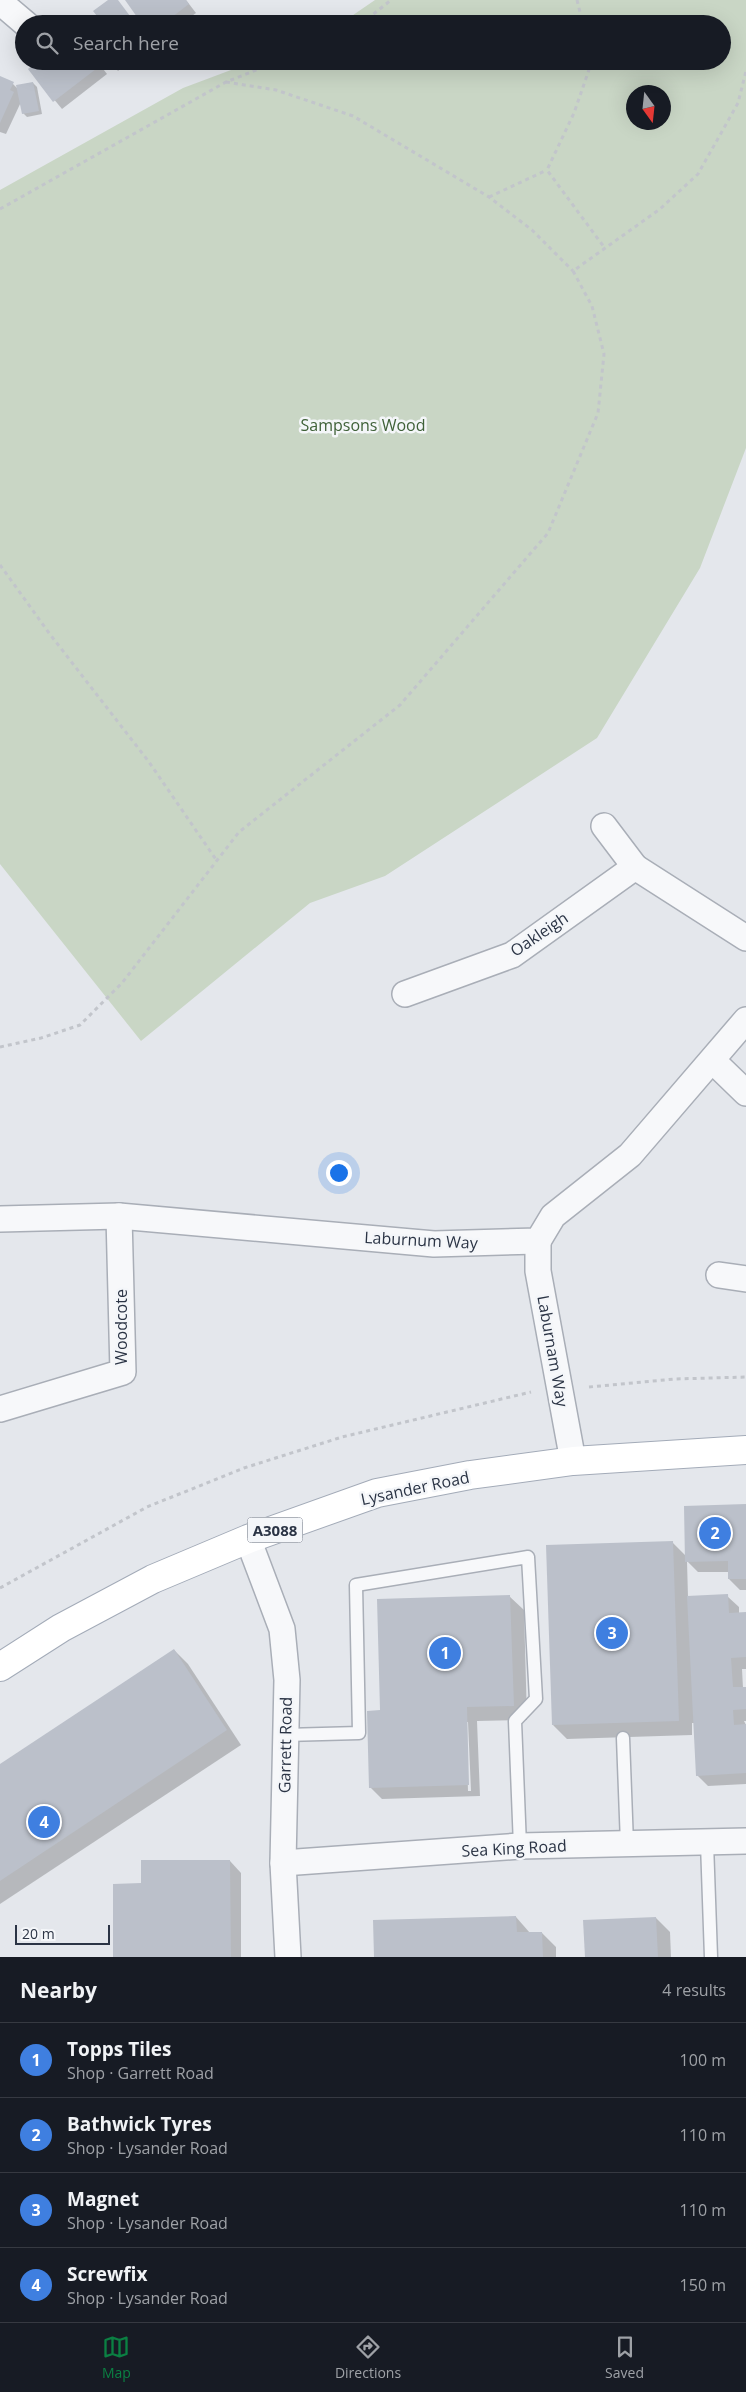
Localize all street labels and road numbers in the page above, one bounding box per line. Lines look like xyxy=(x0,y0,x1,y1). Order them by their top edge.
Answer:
street label: Oakleigh xyxy=(506,907,572,961)
street label: Laburnum Way xyxy=(364,1226,479,1254)
street label: Woodcote xyxy=(110,1289,132,1365)
street label: Laburnam Way xyxy=(532,1294,574,1409)
street label: Lysander Road xyxy=(359,1466,471,1510)
road number: A3088 xyxy=(248,1518,302,1542)
street label: Garrett Road xyxy=(273,1697,297,1793)
street label: Sea King Road xyxy=(461,1834,567,1862)

